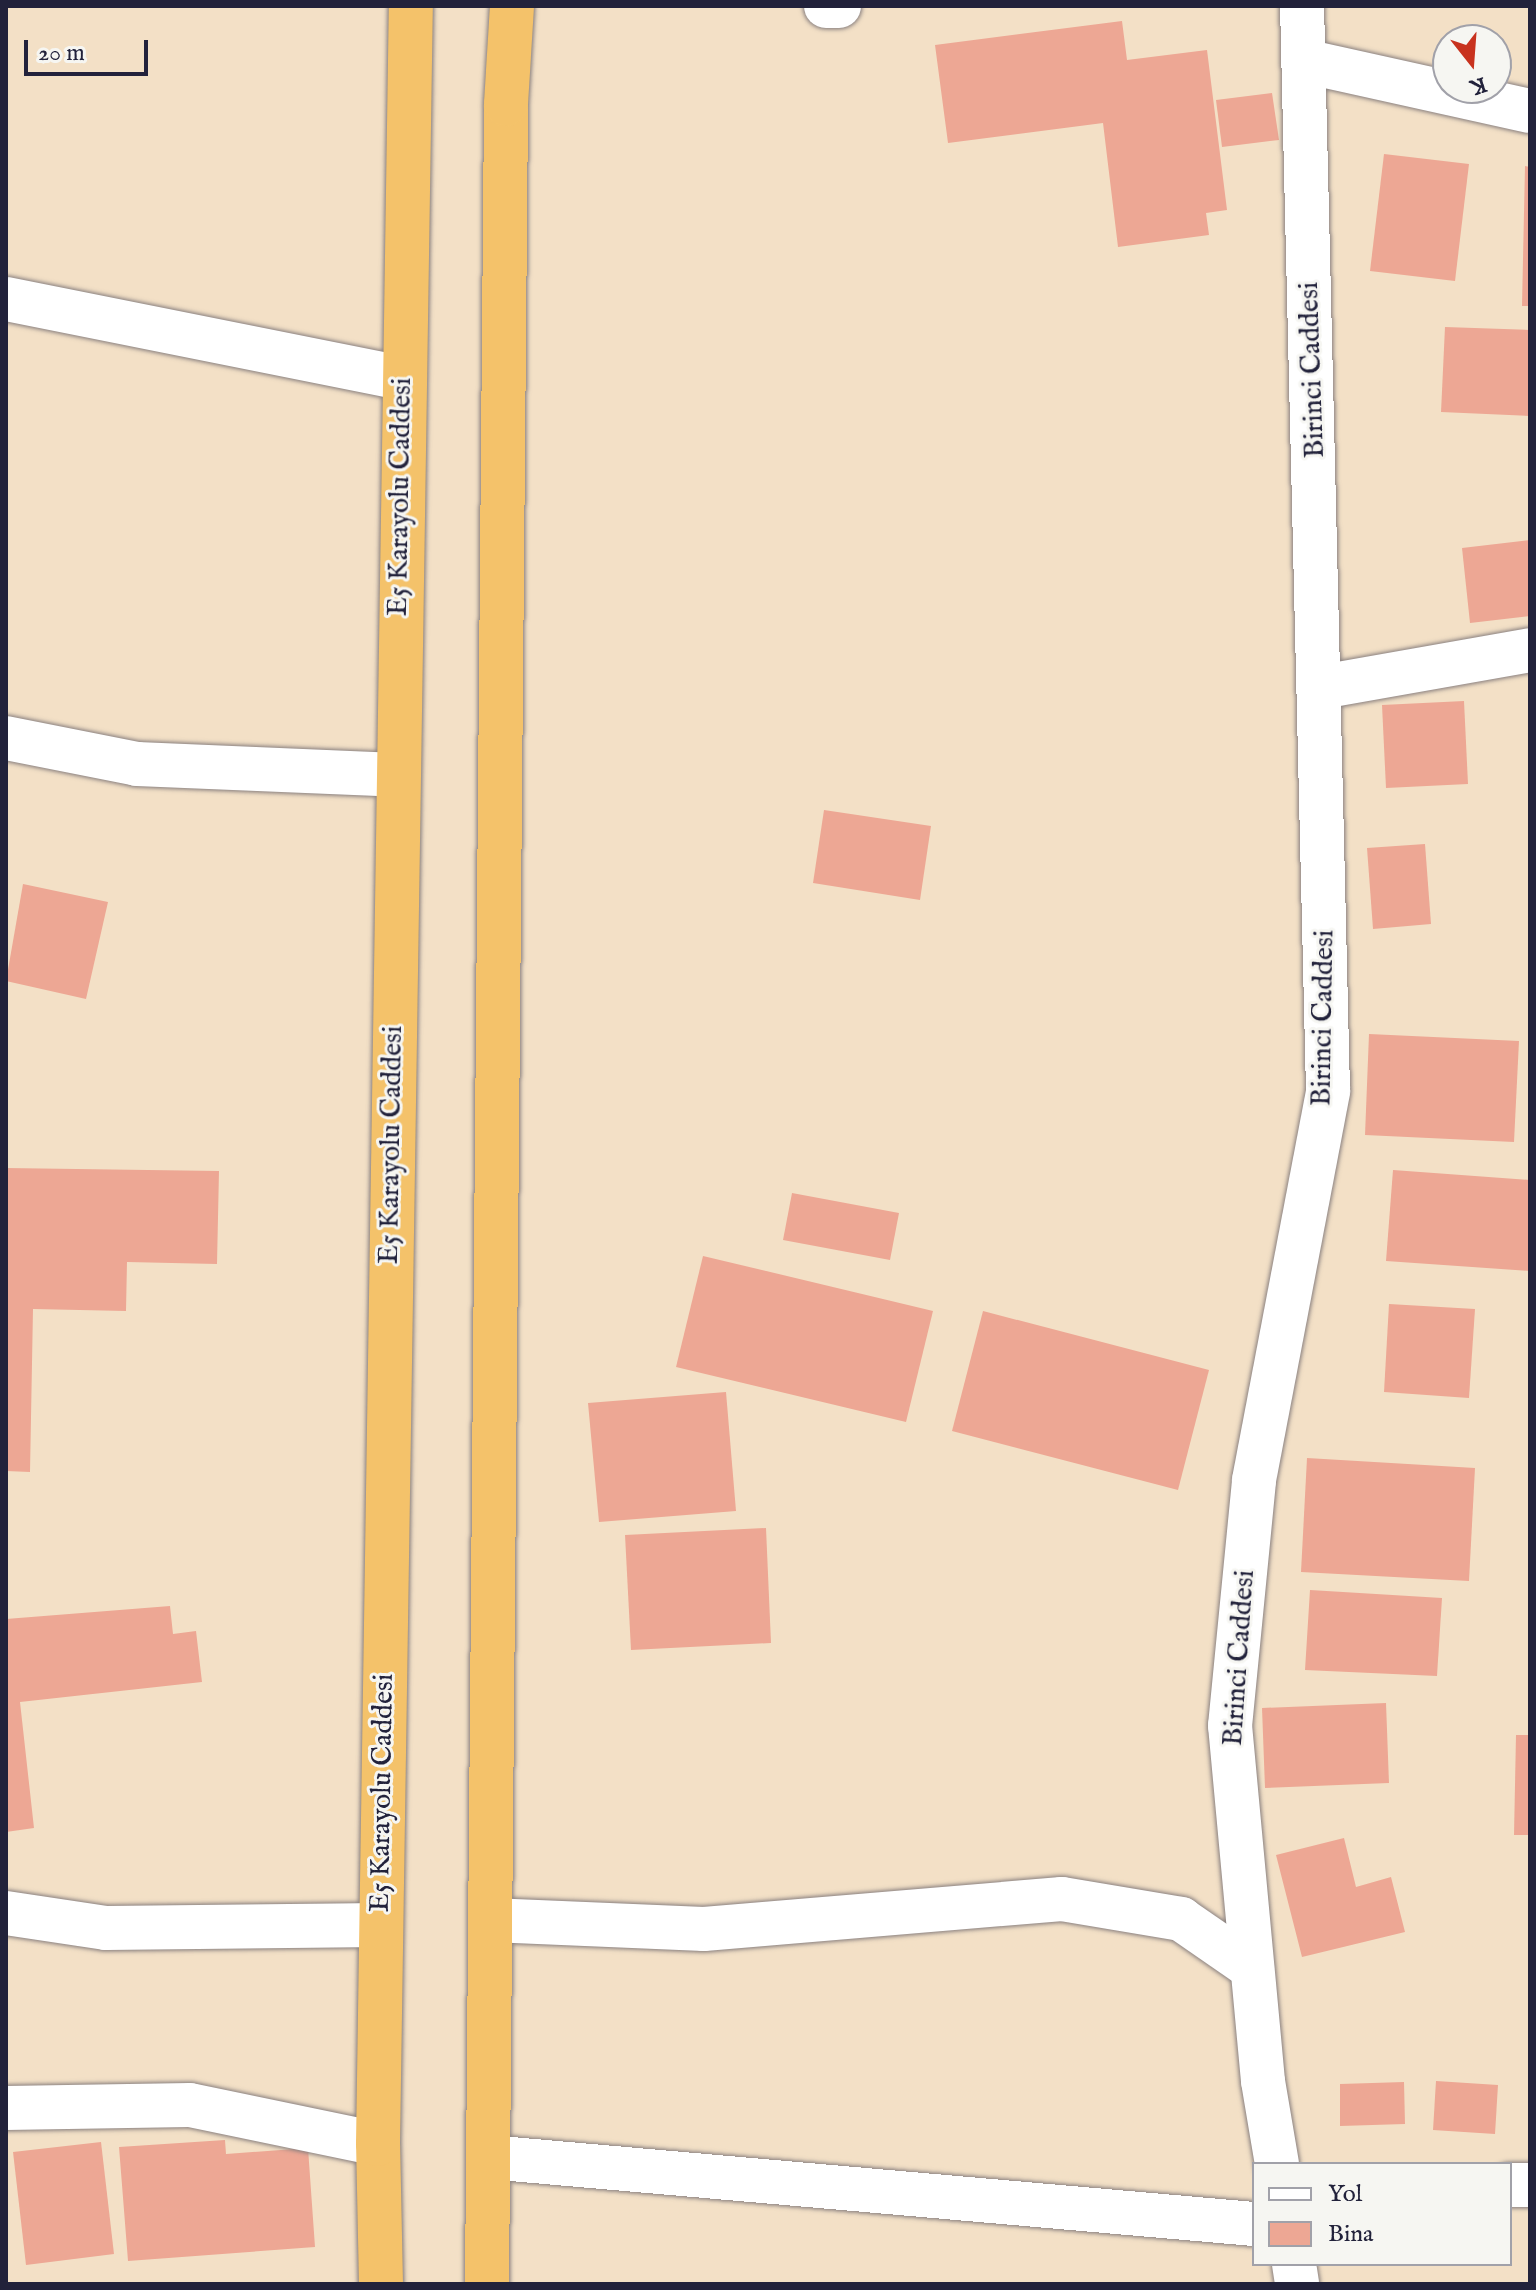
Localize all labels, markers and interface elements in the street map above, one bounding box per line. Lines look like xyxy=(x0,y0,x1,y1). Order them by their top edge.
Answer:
scale bar xyxy=(28,24,152,74)
north arrow xyxy=(1432,24,1512,104)
text: 20 m xyxy=(38,38,85,69)
text: K xyxy=(1467,69,1490,101)
street label: Birinci Caddesi xyxy=(1293,281,1333,459)
street label: E5 Karayolu Caddesi xyxy=(382,377,420,617)
street label: Birinci Caddesi xyxy=(1306,929,1342,1107)
street label: E5 Karayolu Caddesi xyxy=(373,1025,411,1265)
street label: Birinci Caddesi xyxy=(1217,1569,1263,1747)
street label: E5 Karayolu Caddesi xyxy=(364,1673,402,1913)
legend xyxy=(1252,2162,1512,2266)
text: Yol xyxy=(1328,2179,1362,2210)
text: Bina xyxy=(1328,2219,1373,2250)

